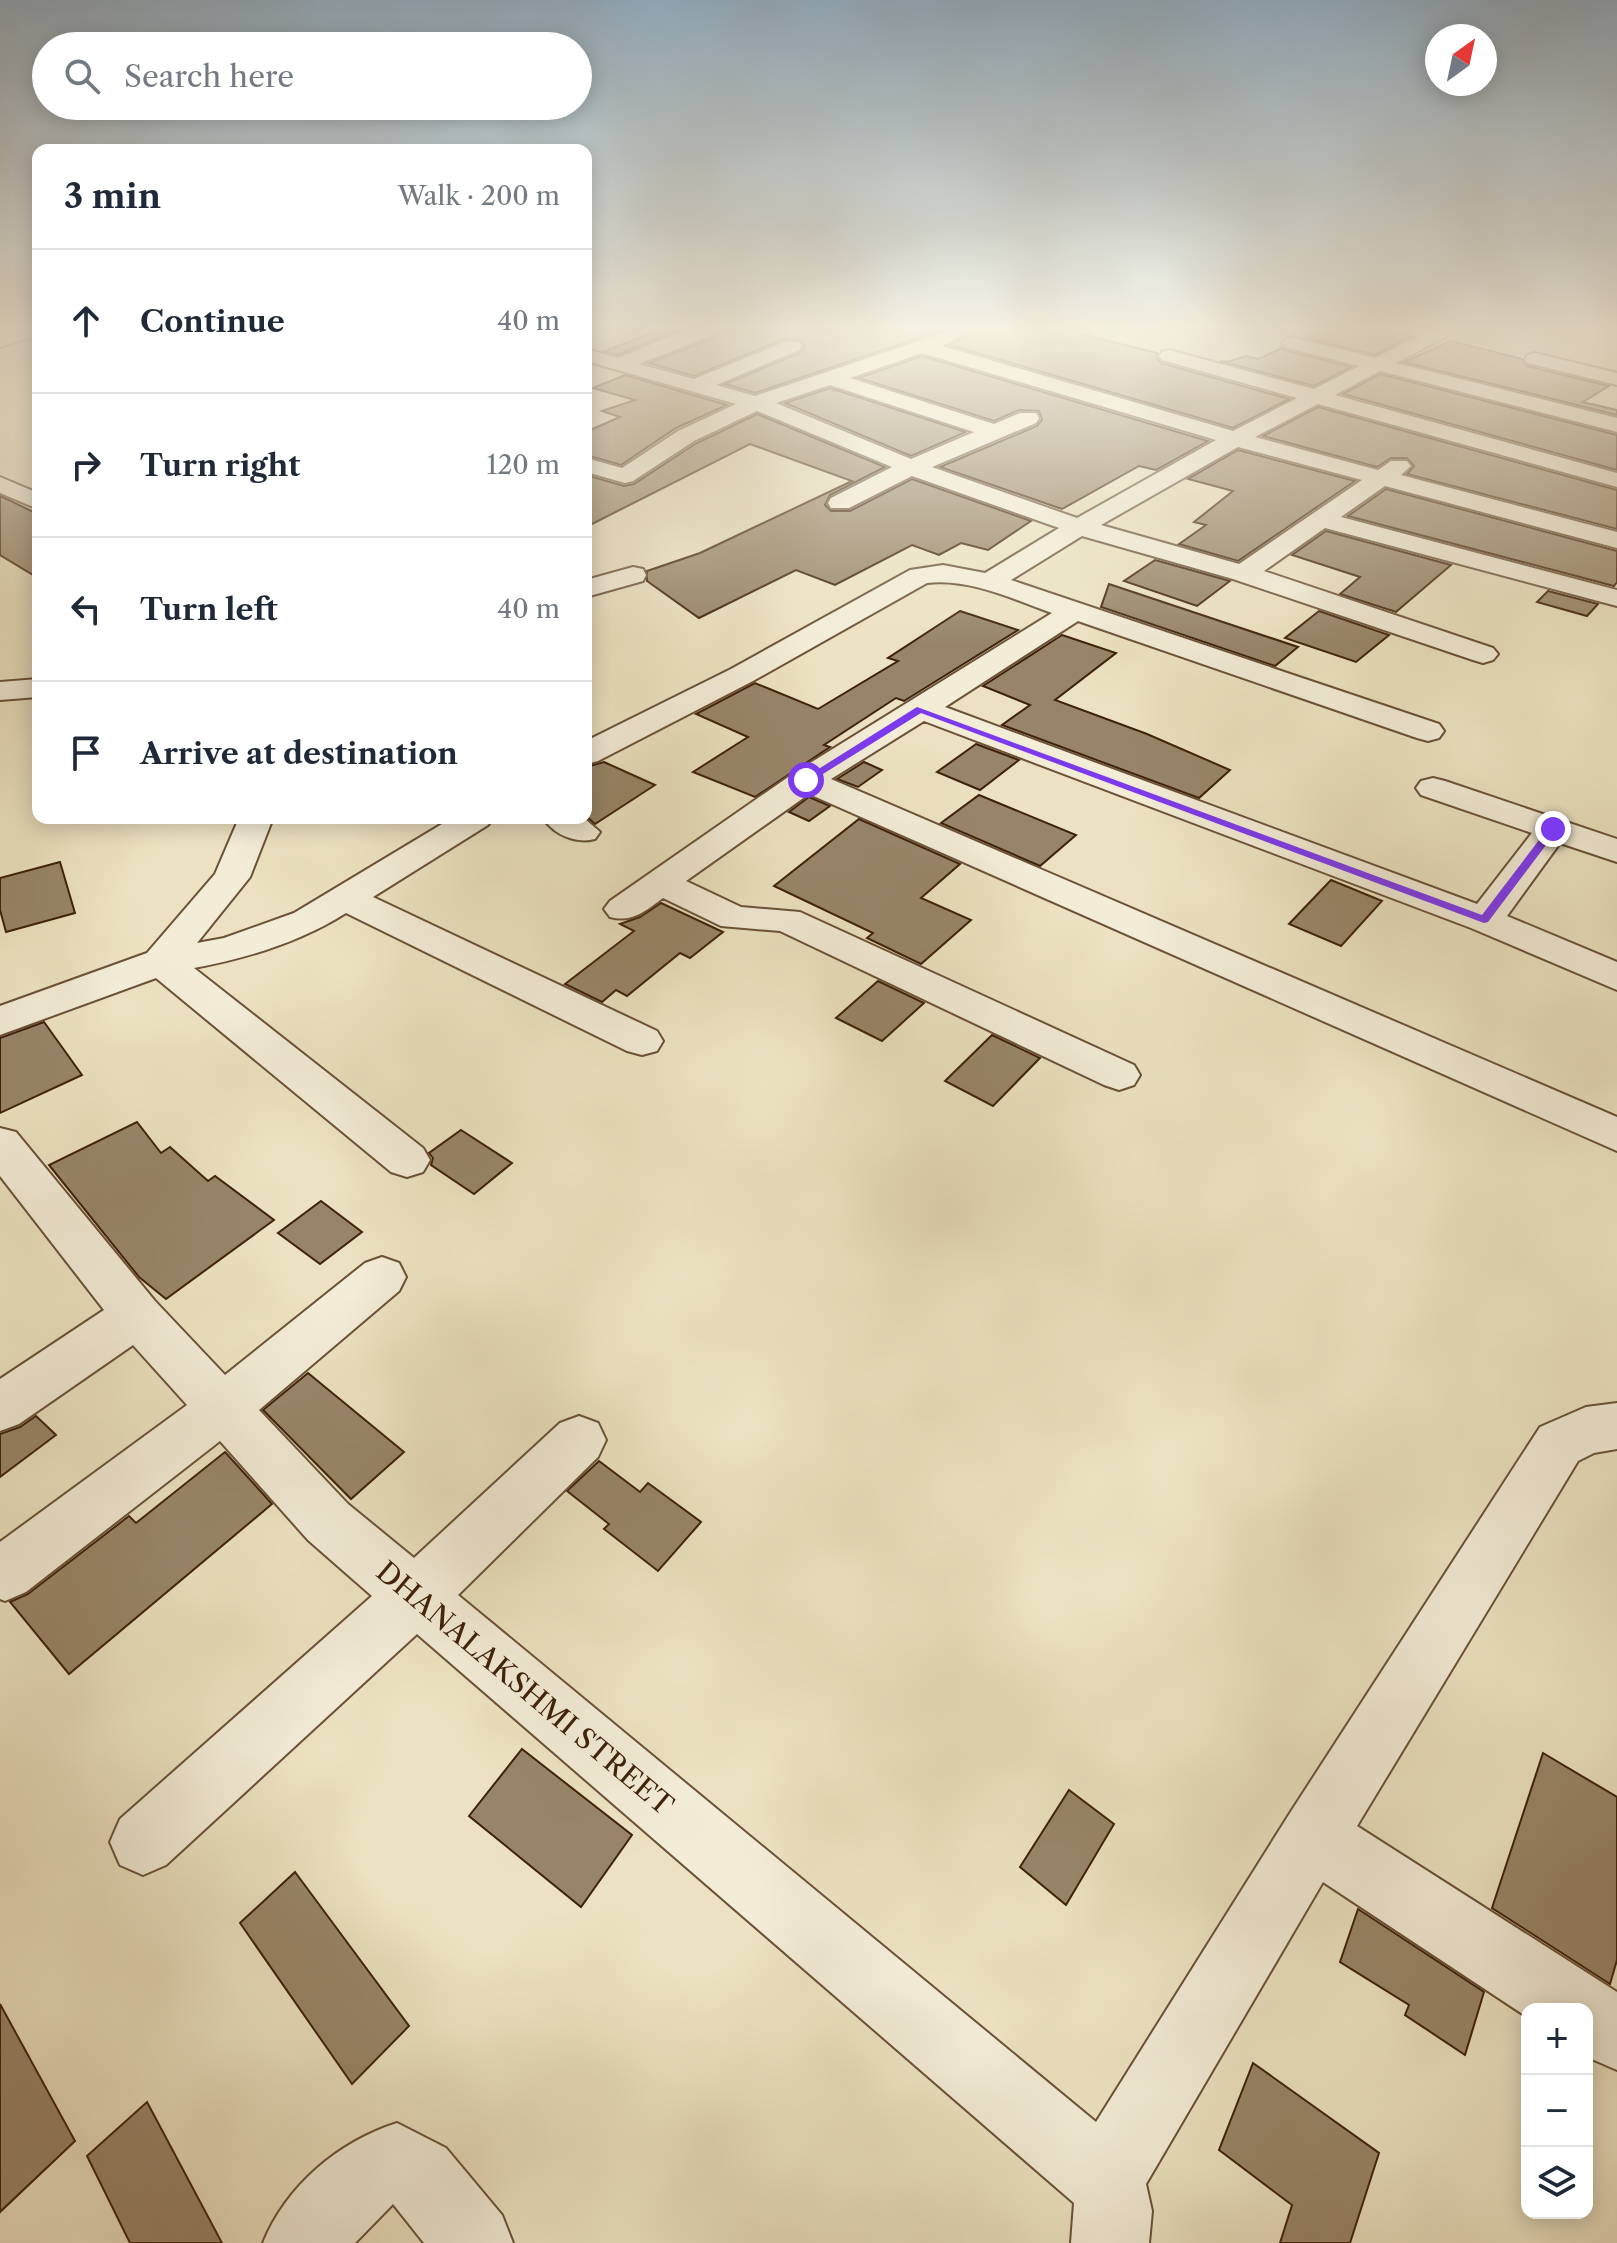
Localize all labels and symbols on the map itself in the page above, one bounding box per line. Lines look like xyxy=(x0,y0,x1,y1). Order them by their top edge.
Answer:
north arrow xyxy=(1425,24,1497,96)
route start xyxy=(788,762,824,798)
route end xyxy=(1535,811,1571,847)
street label: DHANALAKSHMI STREET xyxy=(370,1554,680,1822)

